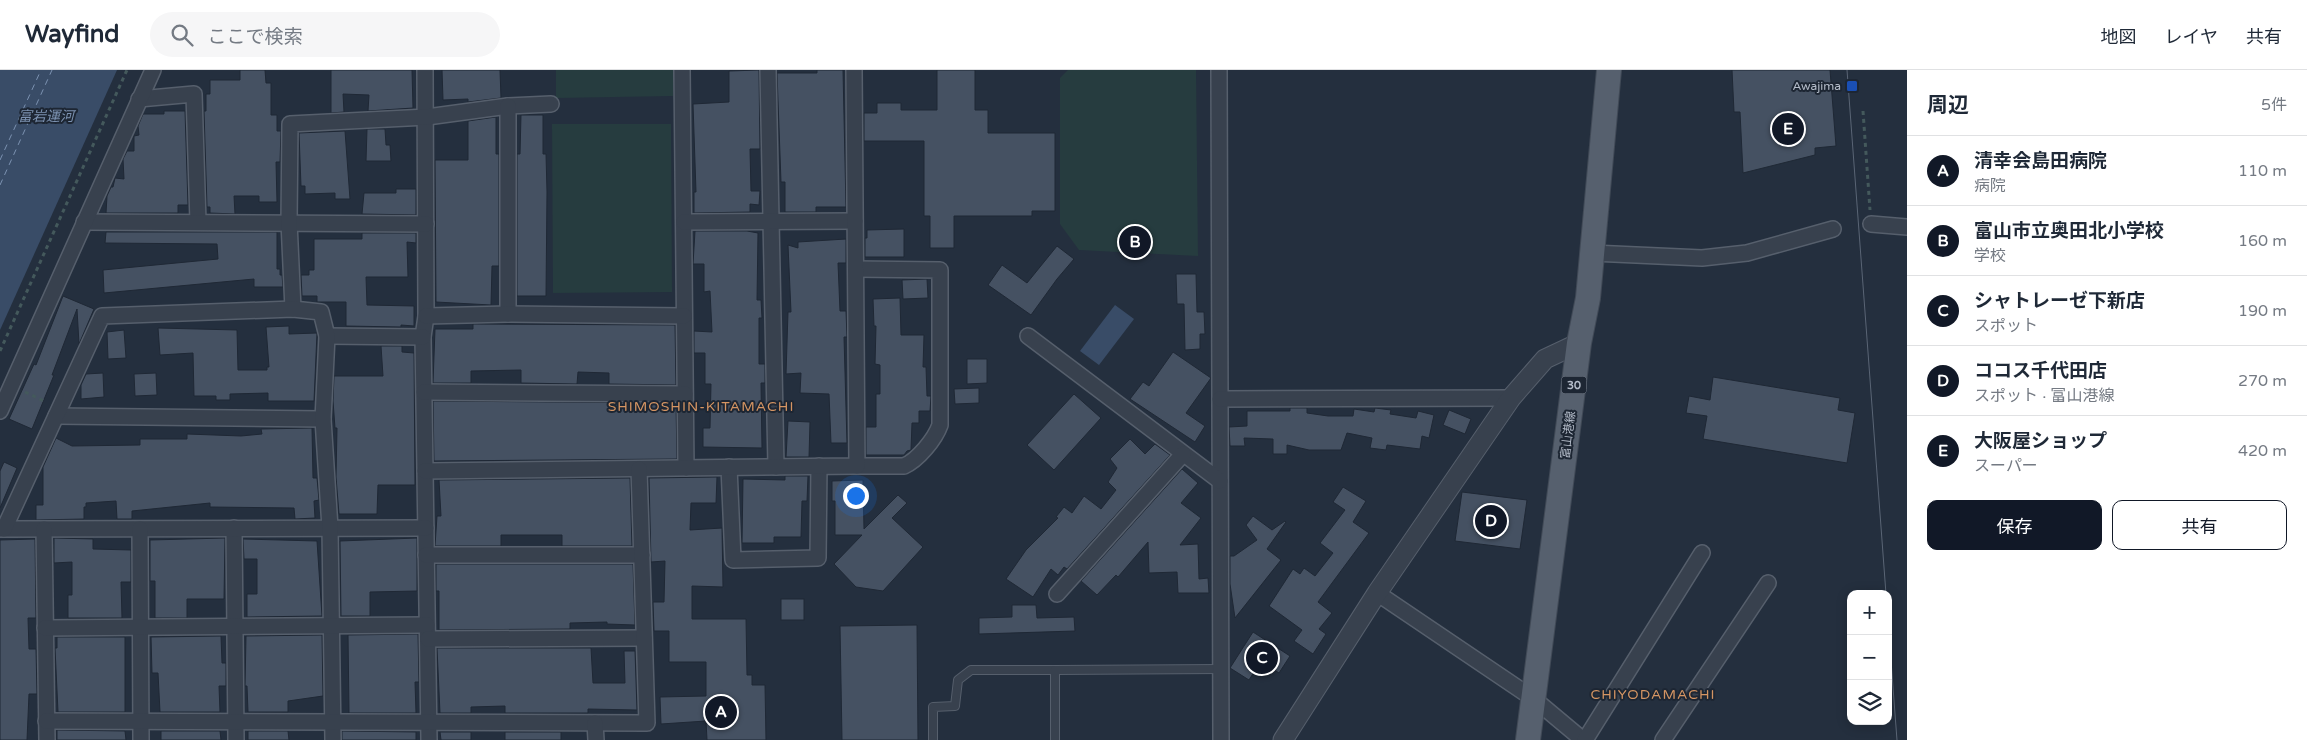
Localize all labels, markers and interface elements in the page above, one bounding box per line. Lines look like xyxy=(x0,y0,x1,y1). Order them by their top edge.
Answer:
search box xyxy=(150,12,500,57)
text: Wayfind xyxy=(25,20,120,49)
icon: search xyxy=(168,21,196,49)
text: ここで検索 xyxy=(208,26,303,48)
text: 地図 xyxy=(2101,26,2137,48)
text: レイヤ xyxy=(2165,26,2218,48)
text: 共有 xyxy=(2246,26,2282,48)
place label: Awajima xyxy=(1793,79,1841,93)
marker: Awajima xyxy=(1845,79,1859,93)
text: 周辺 xyxy=(1927,93,1969,118)
text: 5件 xyxy=(2261,95,2287,115)
water label: 富岩運河 xyxy=(18,108,77,125)
pin: E xyxy=(1772,110,1804,148)
text: 清幸会島田病院 xyxy=(1974,150,2107,172)
text: A xyxy=(1937,161,1949,181)
text: 110 m xyxy=(2238,161,2287,181)
text: 病院 xyxy=(1974,176,2006,196)
text: 富山市立奥田北小学校 xyxy=(1974,220,2164,242)
pin: B xyxy=(1119,223,1151,261)
text: B xyxy=(1937,231,1949,251)
text: 160 m xyxy=(2238,231,2287,251)
text: 学校 xyxy=(1974,246,2006,266)
text: シャトレーゼ下新店 xyxy=(1974,290,2145,312)
text: C xyxy=(1937,301,1949,321)
text: 190 m xyxy=(2238,301,2287,321)
text: スポット xyxy=(1974,316,2038,336)
text: ココス千代田店 xyxy=(1974,360,2107,382)
text: D xyxy=(1937,371,1949,391)
text: 270 m xyxy=(2238,371,2287,391)
road number: 30 xyxy=(1562,376,1586,394)
text: スポット · 富山港線 xyxy=(1974,386,2114,406)
district label: SHIMOSHIN-KITAMACHI xyxy=(608,398,794,415)
street label: 富山港線 xyxy=(1558,410,1578,460)
text: 大阪屋ショップ xyxy=(1974,430,2107,452)
text: E xyxy=(1938,441,1948,461)
text: 420 m xyxy=(2238,441,2287,461)
text: スーパー xyxy=(1974,456,2038,476)
your location xyxy=(843,483,869,509)
button: 保存 xyxy=(1927,500,2102,550)
button: 共有 xyxy=(2112,500,2287,550)
pin: D xyxy=(1475,502,1507,540)
map controls xyxy=(1847,590,1892,725)
button: + xyxy=(1847,590,1892,635)
button: − xyxy=(1847,635,1892,680)
pin: C xyxy=(1246,639,1278,677)
button: layers xyxy=(1847,680,1892,725)
district label: CHIYODAMACHI xyxy=(1591,686,1716,703)
pin: A xyxy=(705,693,737,731)

